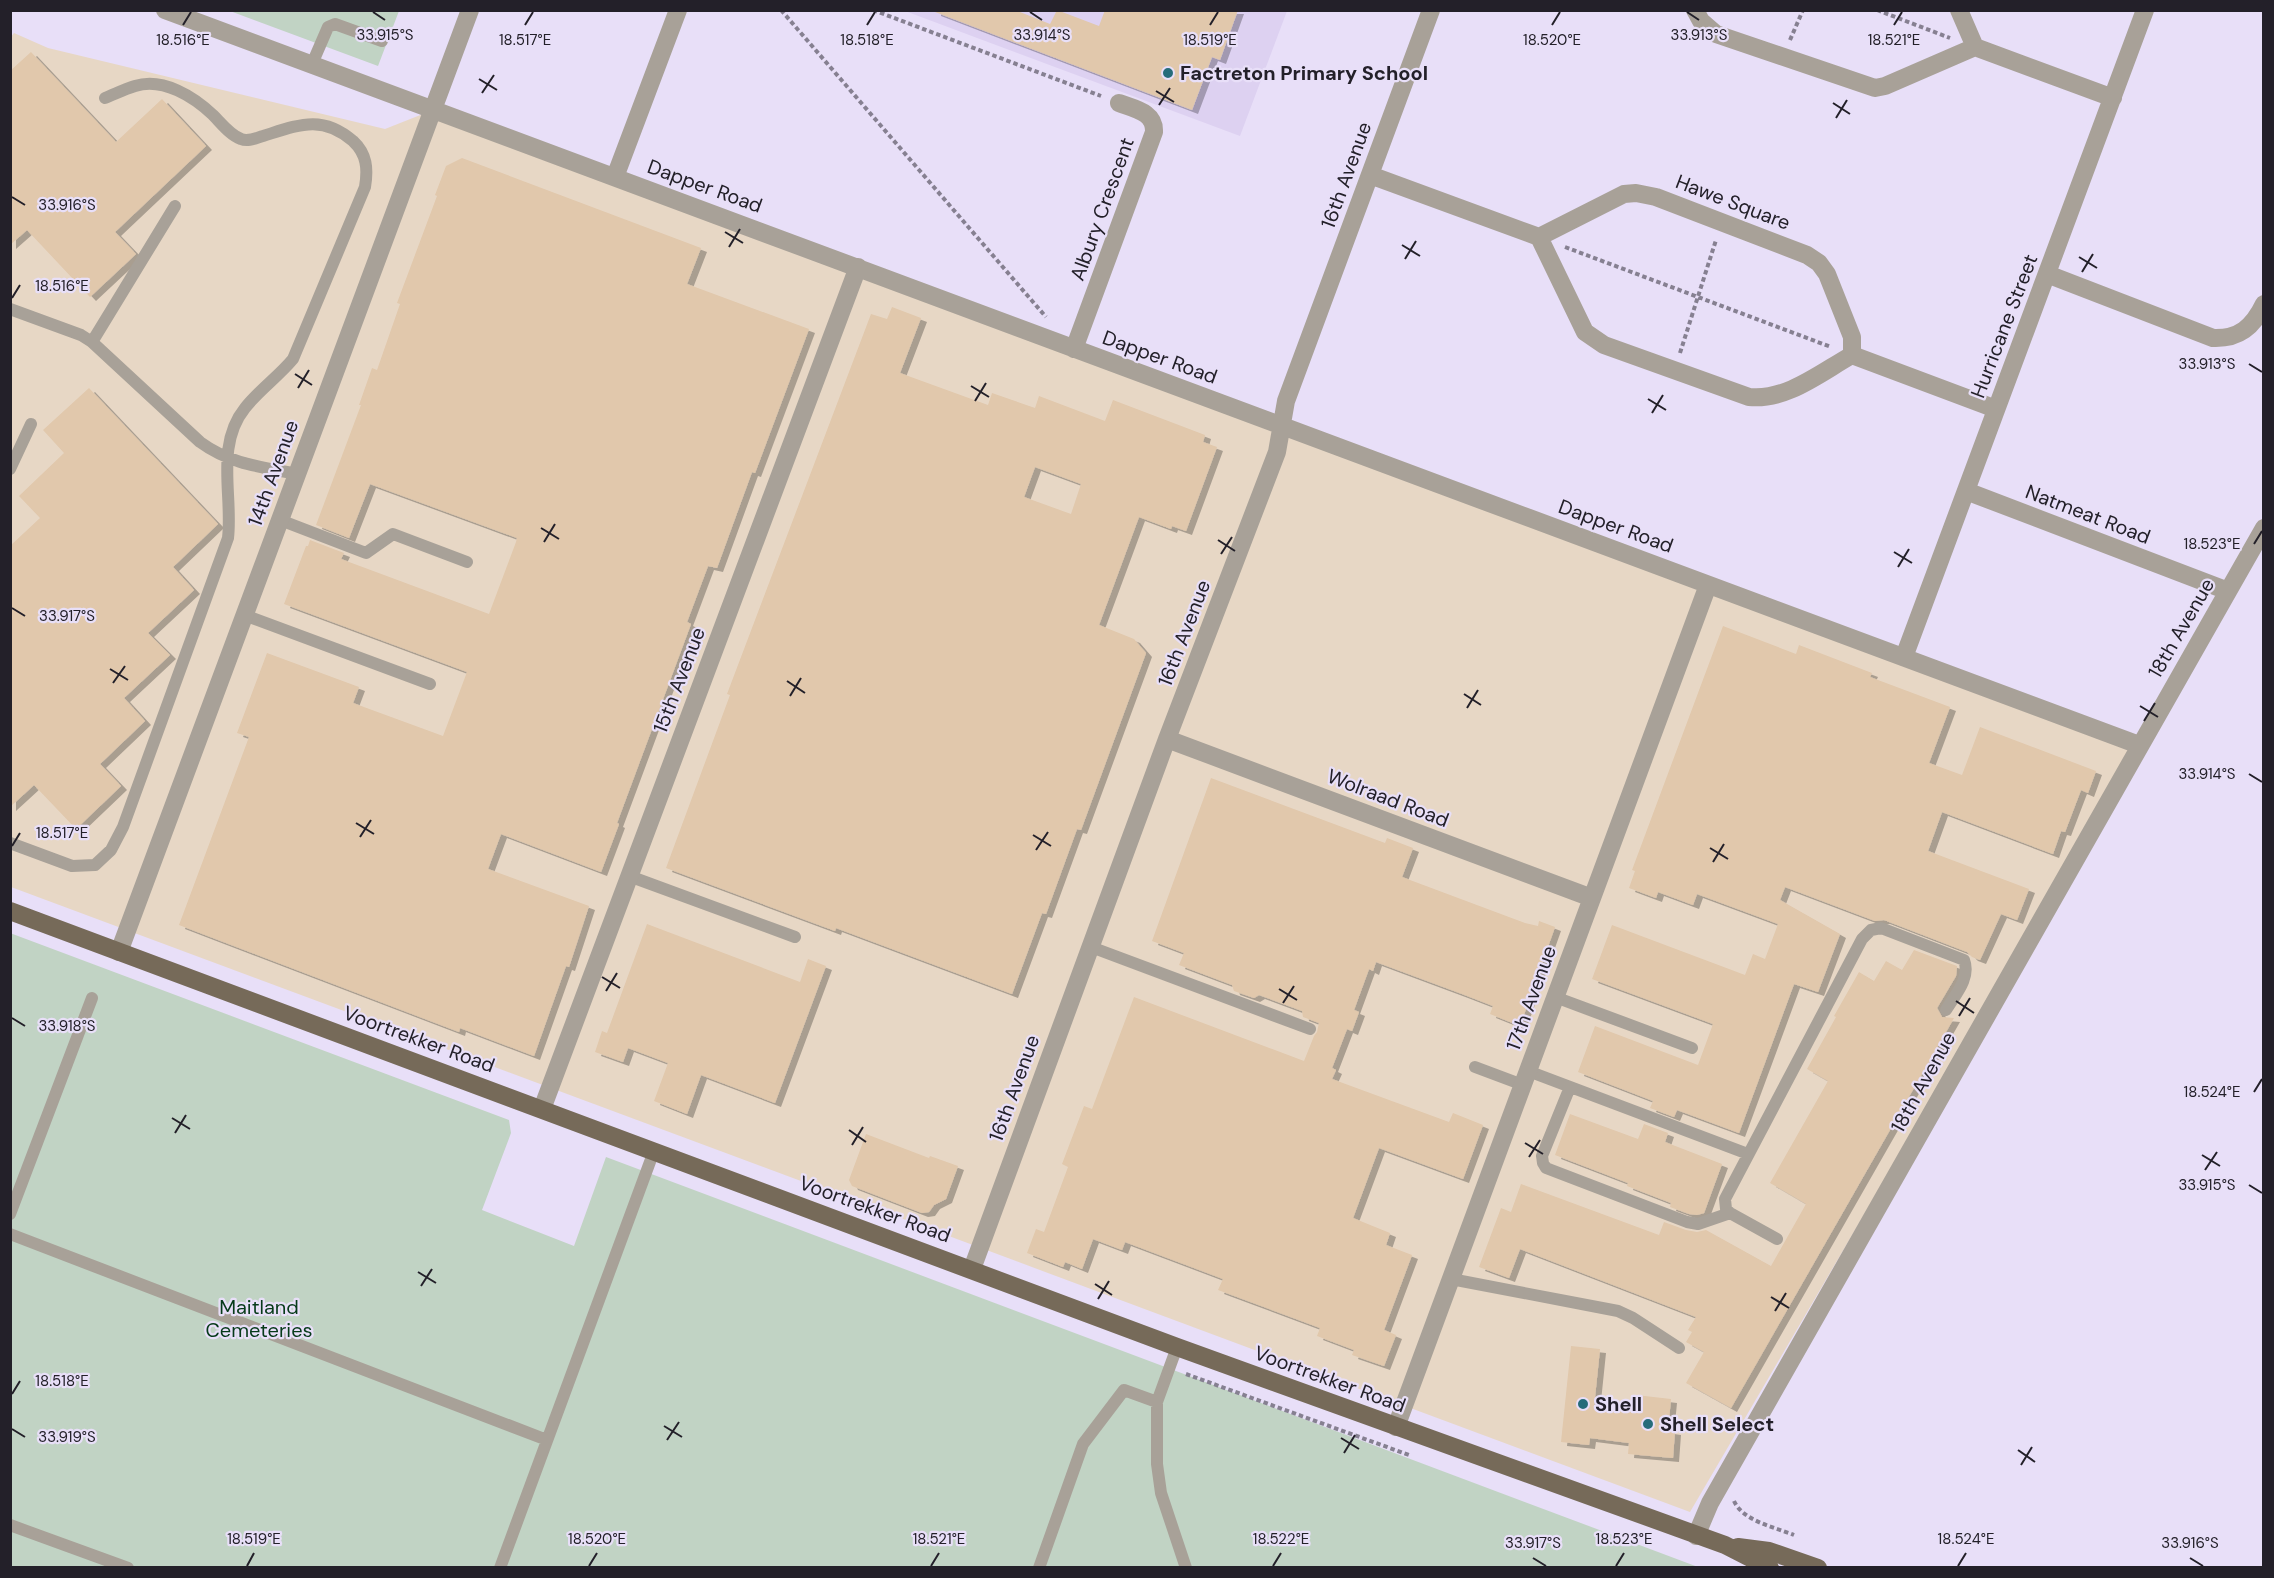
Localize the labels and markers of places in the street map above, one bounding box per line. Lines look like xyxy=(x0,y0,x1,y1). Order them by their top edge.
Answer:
place label: Factreton Primary School xyxy=(1180,60,1428,86)
marker: Factreton Primary School xyxy=(1161,66,1175,80)
place label: Shell xyxy=(1595,1391,1642,1417)
marker: Shell xyxy=(1576,1397,1590,1411)
place label: Shell Select xyxy=(1660,1411,1774,1437)
marker: Shell Select xyxy=(1641,1417,1655,1431)

